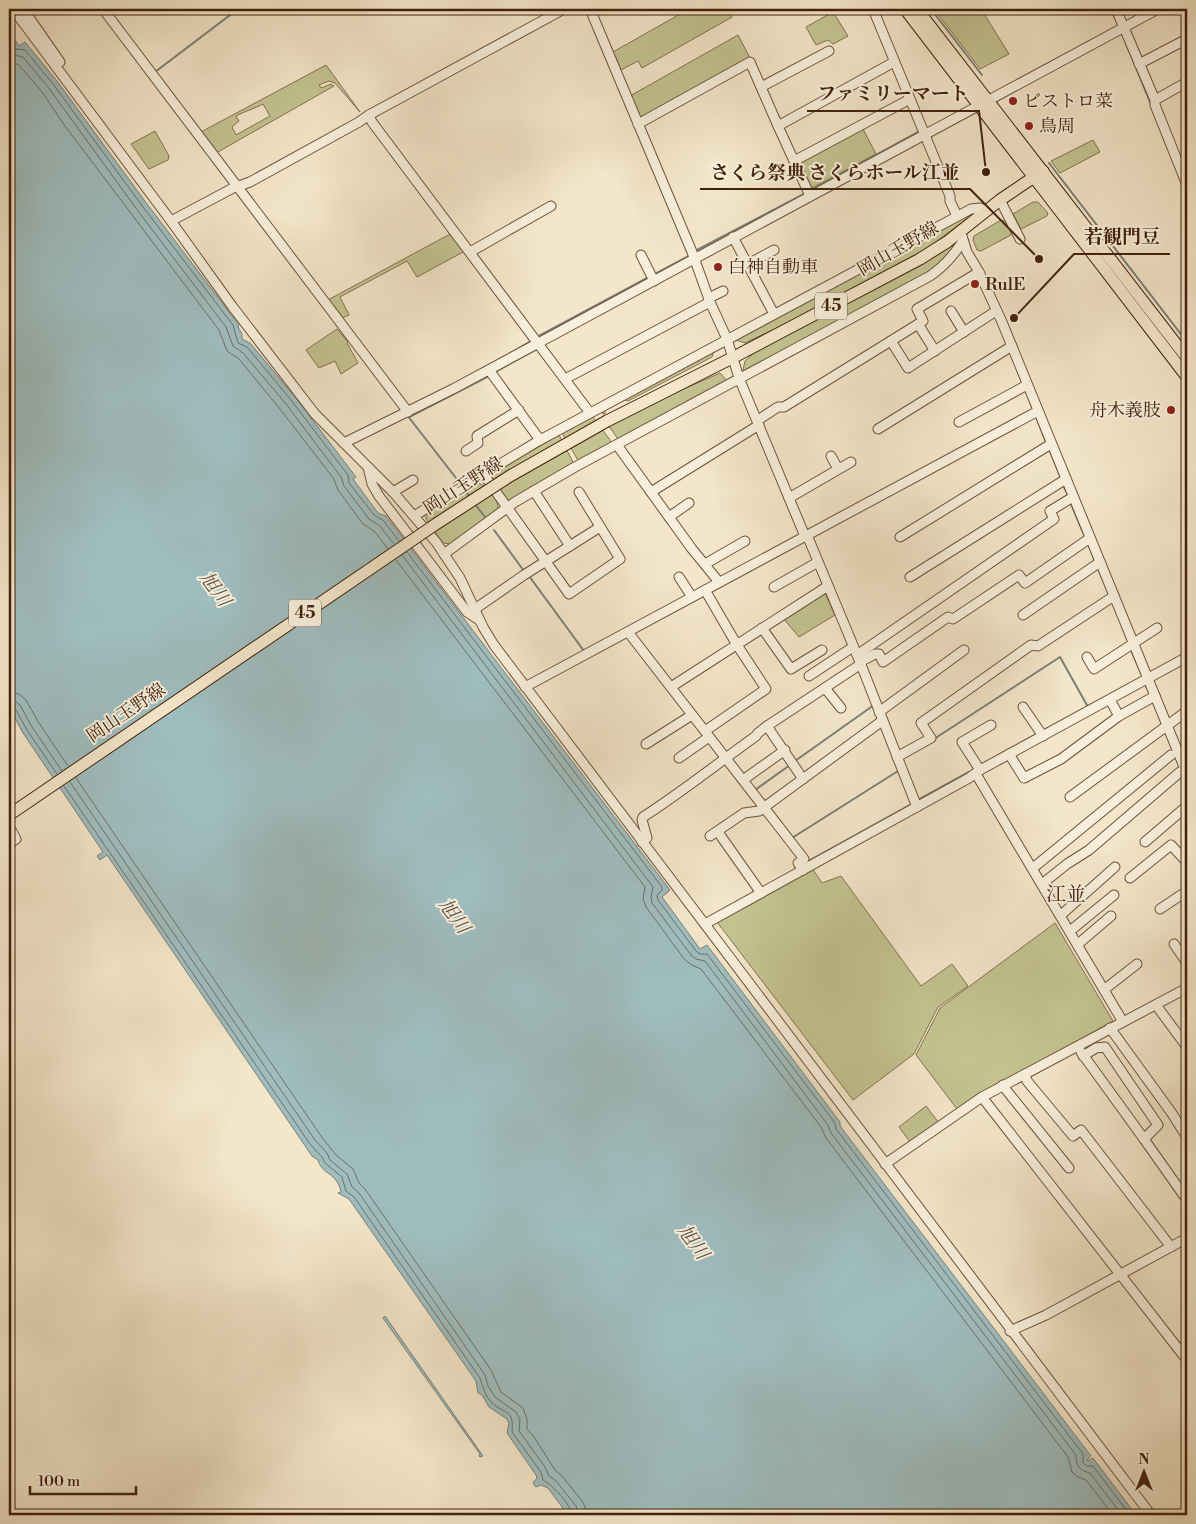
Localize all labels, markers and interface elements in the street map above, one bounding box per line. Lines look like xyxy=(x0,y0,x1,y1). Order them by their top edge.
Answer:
callout: ファミリーマート xyxy=(807,77,979,111)
text: ファミリーマート xyxy=(817,82,969,106)
place label: ビストロ菜 xyxy=(1023,90,1113,113)
marker: ビストロ菜 xyxy=(1007,95,1019,107)
place label: 鳥周 xyxy=(1039,115,1075,138)
marker: 鳥周 xyxy=(1023,120,1035,132)
callout: さくら祭典 さくらホール江並 xyxy=(700,155,970,189)
text: さくら祭典 さくらホール江並 xyxy=(710,161,960,185)
street label: 岡山玉野線 xyxy=(853,217,943,281)
callout: 若観門豆 xyxy=(1074,220,1170,254)
text: 若観門豆 xyxy=(1084,225,1160,249)
place label: 白神自動車 xyxy=(728,256,818,279)
marker: 白神自動車 xyxy=(712,261,724,273)
place label: RulE xyxy=(985,273,1025,296)
marker: RulE xyxy=(969,278,981,290)
road number: 45 xyxy=(815,292,847,320)
place label: 舟木義肢 xyxy=(1089,399,1161,422)
marker: 舟木義肢 xyxy=(1165,404,1177,416)
street label: 岡山玉野線 xyxy=(419,452,507,520)
water label: 旭川 xyxy=(194,567,237,613)
road number: 45 xyxy=(289,600,321,626)
street label: 岡山玉野線 xyxy=(82,678,170,748)
district label: 江並 xyxy=(1046,883,1086,908)
water label: 旭川 xyxy=(433,894,476,940)
water label: 旭川 xyxy=(672,1220,715,1266)
north arrow xyxy=(1118,1446,1168,1496)
text: N xyxy=(1138,1451,1150,1469)
scale bar xyxy=(30,1464,136,1496)
text: 100 m xyxy=(38,1472,80,1491)

